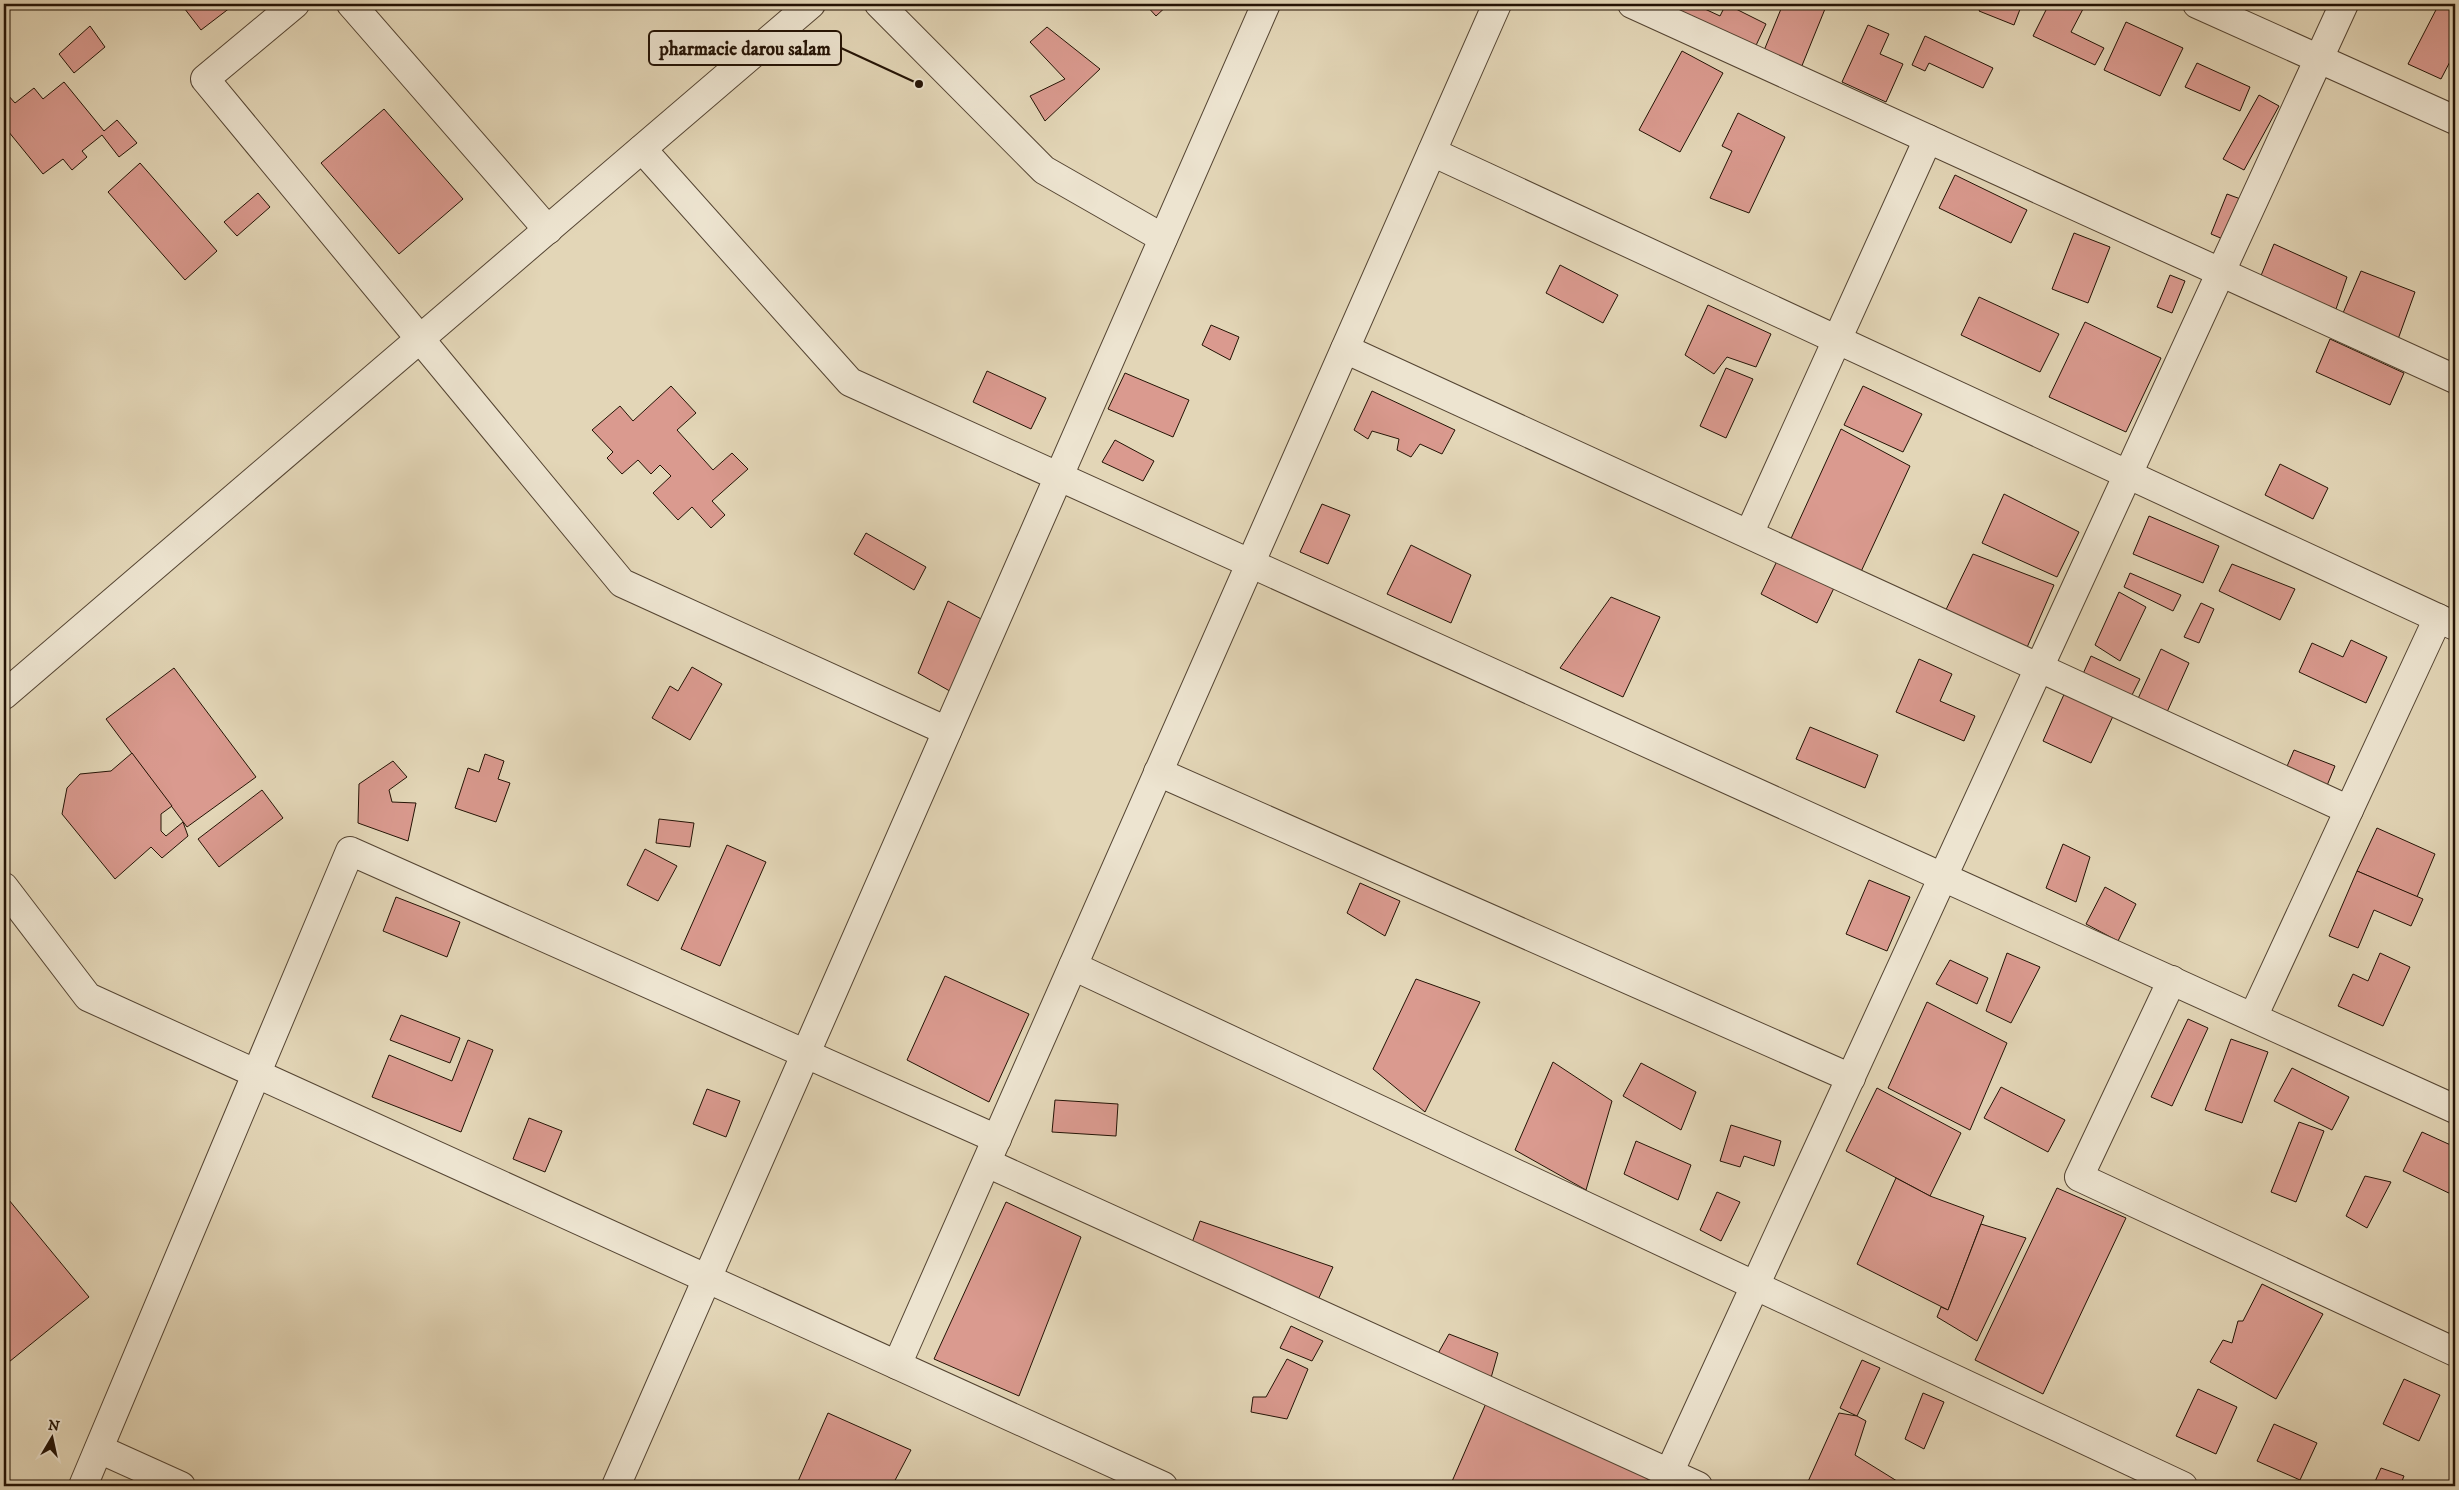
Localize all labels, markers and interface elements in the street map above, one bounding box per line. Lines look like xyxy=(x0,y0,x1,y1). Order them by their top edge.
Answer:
callout: pharmacie darou salam xyxy=(649,31,841,65)
text: pharmacie darou salam xyxy=(658,38,831,61)
north arrow xyxy=(28,1412,78,1462)
text: N xyxy=(47,1416,61,1436)

